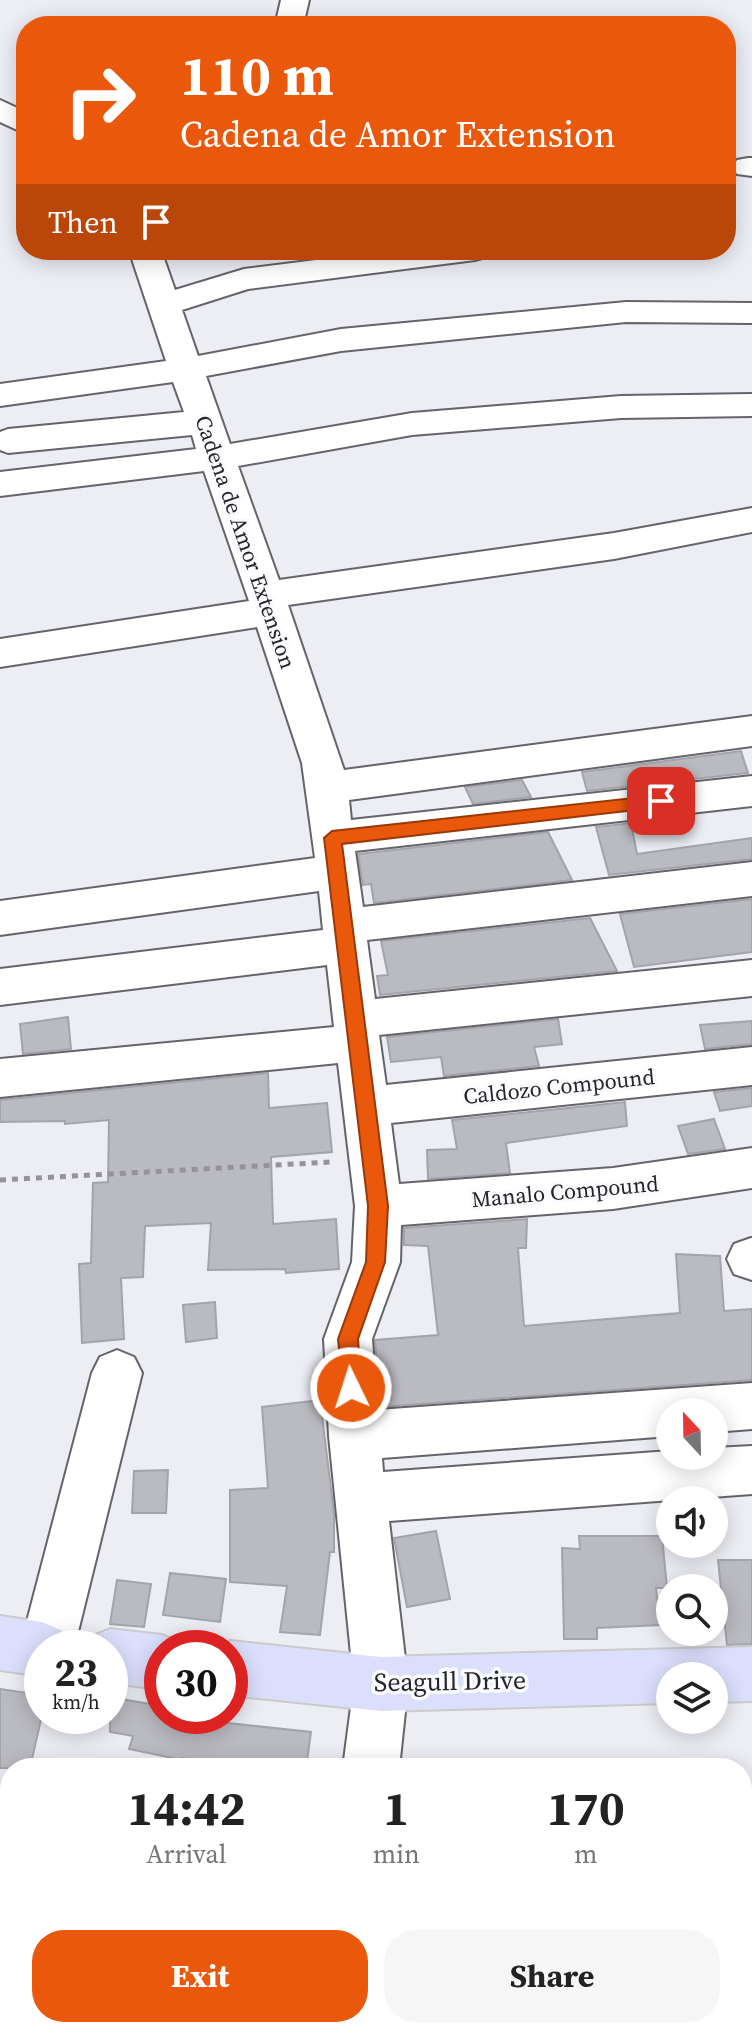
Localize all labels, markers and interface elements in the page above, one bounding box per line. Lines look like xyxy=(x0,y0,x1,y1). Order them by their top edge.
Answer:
text: 110 m xyxy=(180,37,334,114)
icon: right xyxy=(48,48,152,152)
text: Cadena de Amor Extension xyxy=(180,110,616,159)
icon: arrive xyxy=(134,200,178,244)
text: Then xyxy=(48,202,118,243)
street label: Cadena de Amor Extension xyxy=(188,411,304,673)
pin xyxy=(627,767,695,835)
icon: arrive xyxy=(639,779,683,823)
street label: Caldozo Compound xyxy=(462,1061,657,1111)
street label: Manalo Compound xyxy=(470,1168,660,1214)
position arrow xyxy=(309,1346,393,1430)
north arrow xyxy=(656,1398,728,1470)
map controls xyxy=(656,1398,728,1734)
button: sound xyxy=(656,1486,728,1558)
button: search xyxy=(656,1574,728,1646)
speed limit sign: 30 xyxy=(144,1630,248,1734)
text: 23 xyxy=(54,1645,98,1699)
street label: Seagull Drive xyxy=(374,1662,526,1700)
button: layers xyxy=(656,1662,728,1734)
text: km/h xyxy=(52,1688,100,1716)
text: 14:42 xyxy=(127,1775,246,1841)
text: 1 xyxy=(383,1775,409,1841)
text: 170 xyxy=(547,1775,625,1841)
text: Arrival xyxy=(146,1836,227,1872)
text: min xyxy=(373,1836,420,1872)
text: m xyxy=(574,1836,598,1872)
button: Exit xyxy=(32,1930,368,2022)
button: Share xyxy=(384,1930,720,2022)

